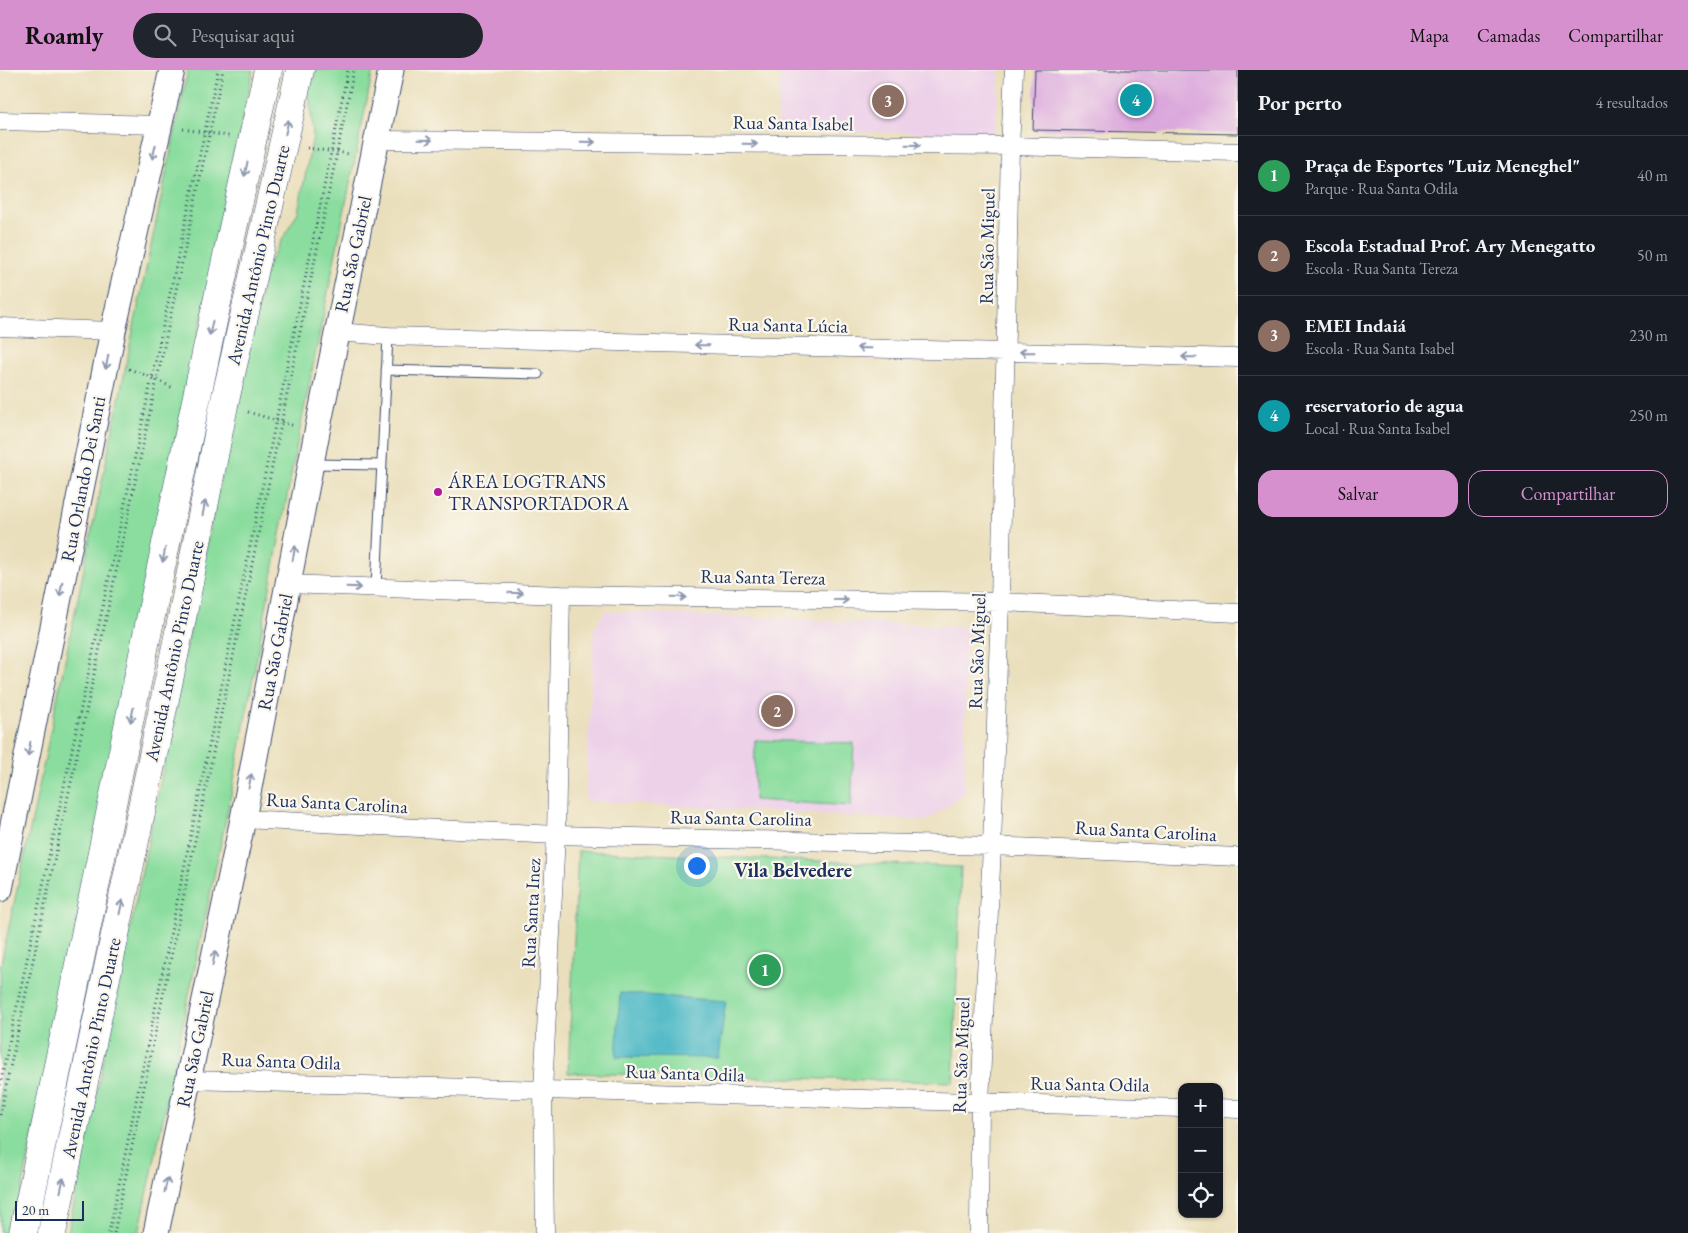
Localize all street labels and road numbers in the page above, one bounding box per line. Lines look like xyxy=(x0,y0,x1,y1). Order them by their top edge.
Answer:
street label: Rua Santa Isabel xyxy=(732,109,854,137)
street label: Avenida Antônio Pinto Duarte xyxy=(220,142,296,369)
street label: Rua São Miguel xyxy=(973,187,1001,305)
street label: Rua São Gabriel xyxy=(328,193,378,315)
street label: Rua Santa Lúcia xyxy=(728,311,849,339)
street label: Rua Orlando Dei Santi xyxy=(55,394,111,564)
street label: Avenida Antônio Pinto Duarte xyxy=(138,538,210,765)
street label: Rua Santa Tereza xyxy=(700,563,826,591)
street label: Rua São Gabriel xyxy=(251,591,299,713)
street label: Rua São Miguel xyxy=(962,592,992,710)
street label: Rua Santa Carolina xyxy=(265,787,409,819)
street label: Rua Santa Carolina xyxy=(670,804,813,832)
street label: Rua Santa Carolina xyxy=(1074,815,1218,847)
street label: Rua Santa Inez xyxy=(516,857,546,968)
street label: Avenida Antônio Pinto Duarte xyxy=(55,935,127,1162)
street label: Rua São Gabriel xyxy=(170,988,220,1110)
street label: Rua São Miguel xyxy=(946,996,976,1114)
street label: Rua Santa Odila xyxy=(221,1046,342,1076)
street label: Rua Santa Odila xyxy=(625,1058,746,1088)
street label: Rua Santa Odila xyxy=(1030,1070,1150,1098)

